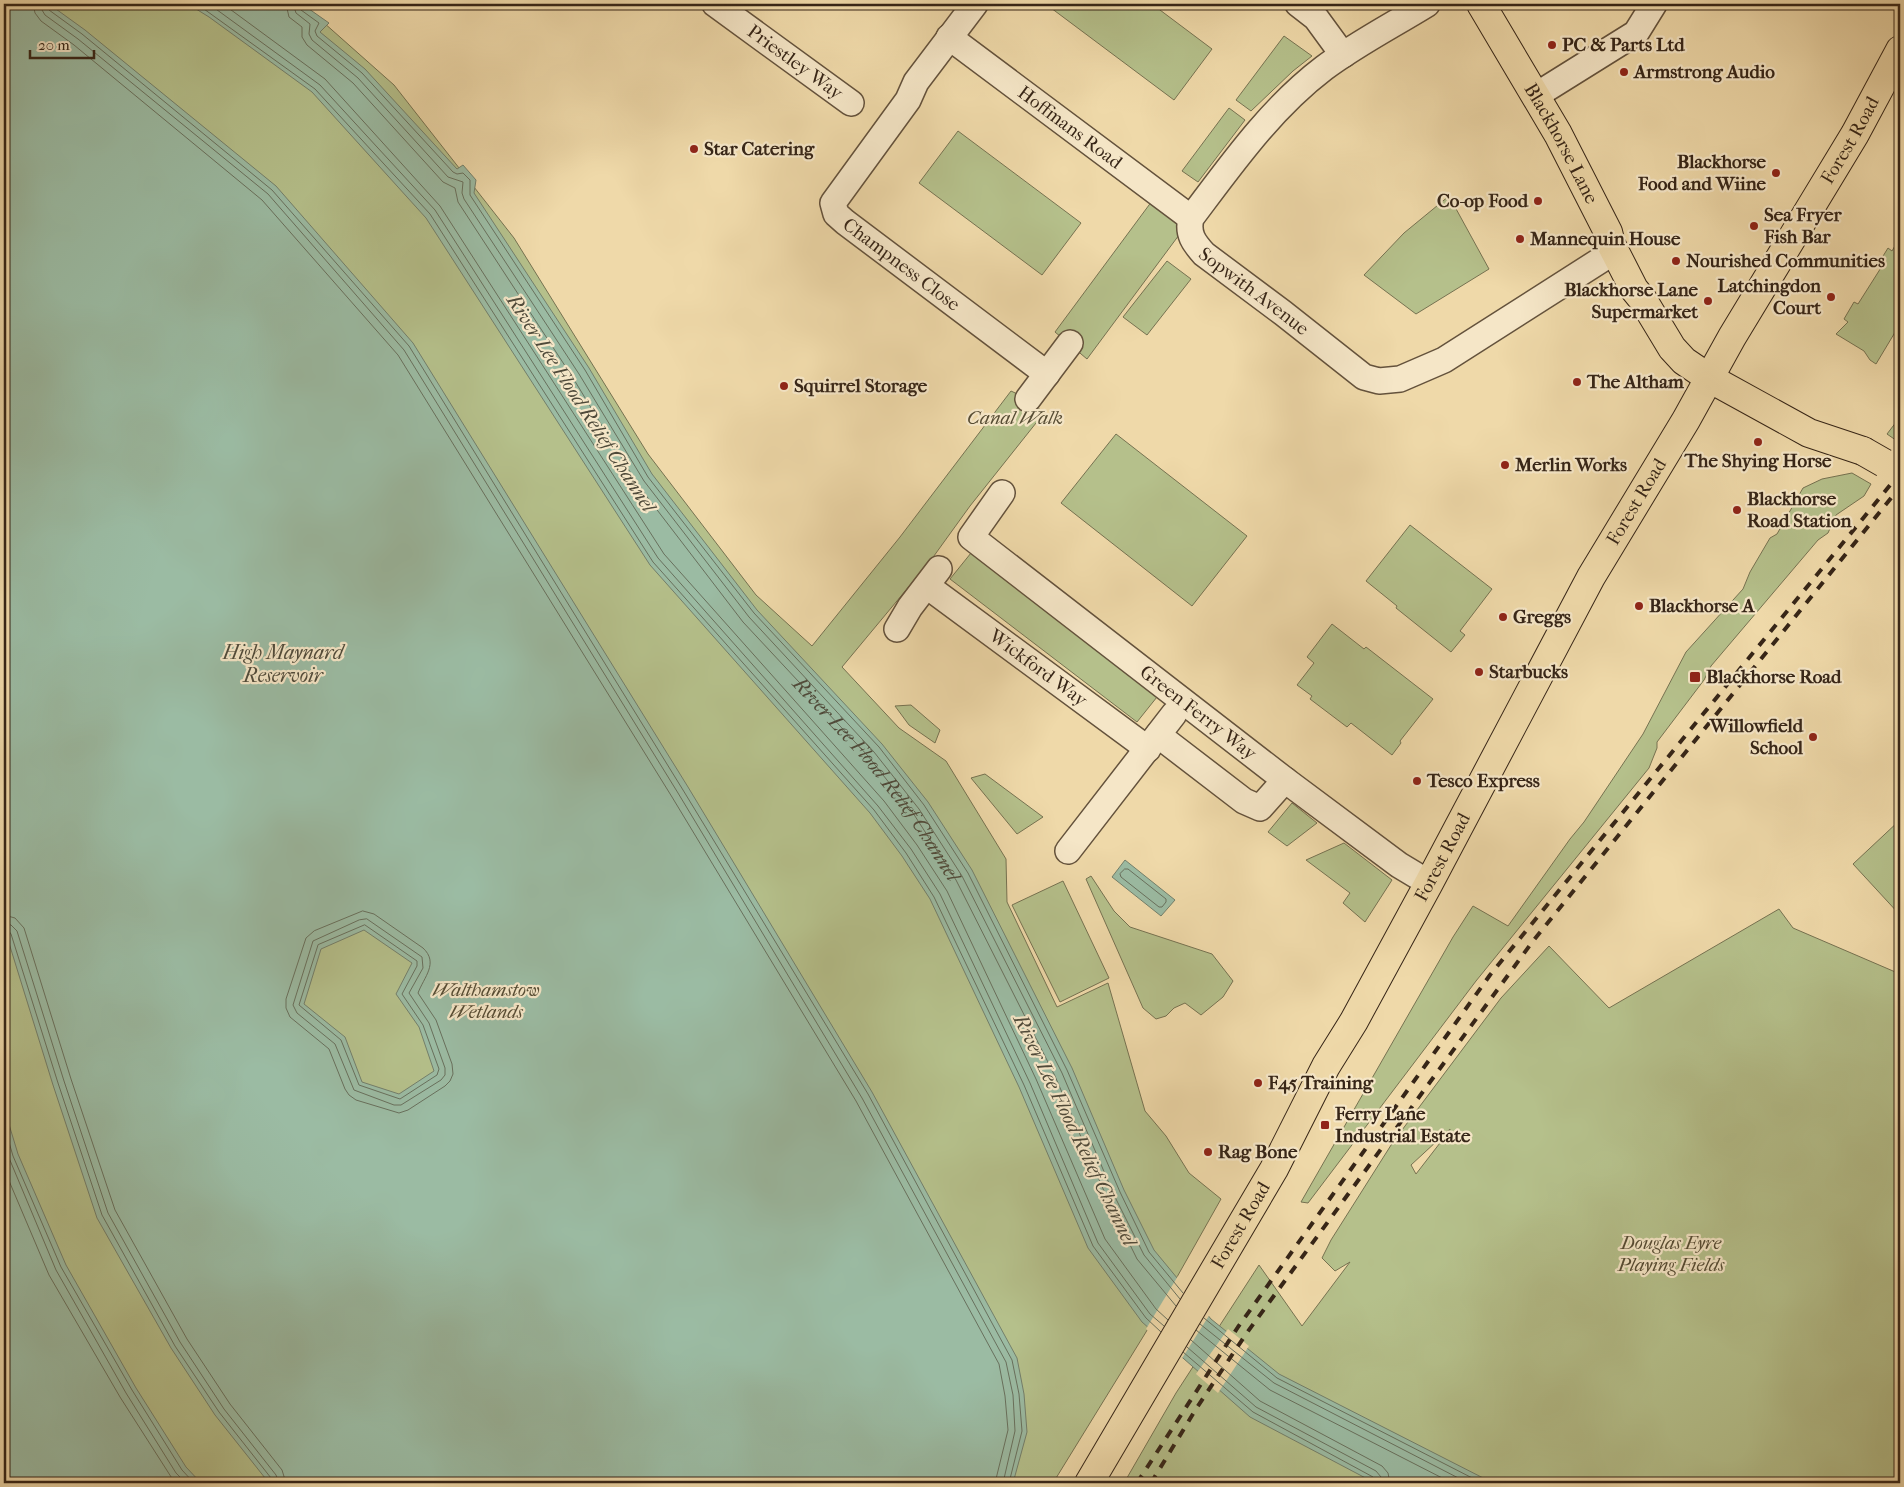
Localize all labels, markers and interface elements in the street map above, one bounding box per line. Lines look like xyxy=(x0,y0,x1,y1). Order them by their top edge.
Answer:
street label: Priestley Way xyxy=(743,20,848,105)
scale bar xyxy=(30,28,94,60)
place label: PC & Parts Ltd xyxy=(1562,34,1685,56)
text: 20 m xyxy=(38,36,70,54)
marker: PC & Parts Ltd xyxy=(1546,39,1558,51)
place label: Armstrong Audio xyxy=(1633,61,1775,83)
marker: Armstrong Audio xyxy=(1618,66,1630,78)
street label: Blackhorse Lane xyxy=(1519,79,1603,207)
street label: Hoffmans Road xyxy=(1013,81,1127,174)
street label: Forest Road xyxy=(1816,92,1884,188)
place label: Star Catering xyxy=(704,138,815,160)
marker: Star Catering xyxy=(688,143,700,155)
place label: Blackhorse Food and Wiine xyxy=(1637,151,1767,195)
marker: Blackhorse Food and Wiine xyxy=(1770,167,1782,179)
place label: Co-op Food xyxy=(1437,190,1529,212)
marker: Co-op Food xyxy=(1532,195,1544,207)
place label: Sea Fryer Fish Bar xyxy=(1763,204,1842,248)
street label: Champness Close xyxy=(839,213,964,316)
marker: Sea Fryer Fish Bar xyxy=(1748,220,1760,232)
place label: Mannequin House xyxy=(1529,228,1681,250)
marker: Mannequin House xyxy=(1514,233,1526,245)
street label: Sopwith Avenue xyxy=(1194,243,1313,340)
place label: Nourished Communities xyxy=(1686,250,1885,272)
marker: Nourished Communities xyxy=(1670,255,1682,267)
place label: Latchingdon Court xyxy=(1717,275,1822,319)
place label: Blackhorse Lane Supermarket xyxy=(1564,279,1699,323)
water label: River Lee Flood Relief Channel xyxy=(501,288,661,518)
marker: Latchingdon Court xyxy=(1825,291,1837,303)
marker: Blackhorse Lane Supermarket xyxy=(1702,295,1714,307)
place label: The Altham xyxy=(1586,371,1684,393)
place label: Squirrel Storage xyxy=(794,375,928,397)
marker: The Altham xyxy=(1571,376,1583,388)
marker: Squirrel Storage xyxy=(778,380,790,392)
park label: Canal Walk xyxy=(967,407,1063,429)
marker: The Shying Horse xyxy=(1752,436,1764,448)
place label: The Shying Horse xyxy=(1684,450,1832,472)
place label: Merlin Works xyxy=(1514,454,1627,476)
street label: Forest Road xyxy=(1602,454,1671,549)
marker: Merlin Works xyxy=(1499,459,1511,471)
place label: Blackhorse Road Station xyxy=(1747,488,1853,532)
marker: Blackhorse Road Station xyxy=(1731,504,1743,516)
place label: Blackhorse A xyxy=(1649,595,1755,617)
marker: Blackhorse A xyxy=(1633,600,1645,612)
place label: Greggs xyxy=(1513,606,1571,628)
marker: Greggs xyxy=(1497,611,1509,623)
street label: Wickford Way xyxy=(984,624,1092,712)
water label: High Maynard Reservoir xyxy=(222,641,346,687)
street label: Green Ferry Way xyxy=(1136,661,1261,765)
place label: Starbucks xyxy=(1489,661,1568,683)
marker: Starbucks xyxy=(1473,666,1485,678)
place label: Blackhorse Road xyxy=(1706,666,1842,688)
marker: Blackhorse Road xyxy=(1688,670,1702,684)
water label: River Lee Flood Relief Channel xyxy=(787,671,966,887)
place label: Willowfield School xyxy=(1709,715,1804,759)
marker: Willowfield School xyxy=(1807,731,1819,743)
place label: Tesco Express xyxy=(1426,770,1540,792)
marker: Tesco Express xyxy=(1411,775,1423,787)
street label: Forest Road xyxy=(1410,809,1475,905)
park label: Walthamstow Wetlands xyxy=(432,979,540,1023)
water label: River Lee Flood Relief Channel xyxy=(1008,1009,1142,1251)
place label: F45 Training xyxy=(1267,1072,1374,1094)
marker: F45 Training xyxy=(1252,1077,1264,1089)
place label: Ferry Lane Industrial Estate xyxy=(1334,1103,1471,1147)
marker: Ferry Lane Industrial Estate xyxy=(1319,1119,1331,1131)
place label: Rag Bone xyxy=(1218,1141,1298,1163)
marker: Rag Bone xyxy=(1202,1146,1214,1158)
street label: Forest Road xyxy=(1207,1177,1275,1273)
park label: Douglas Eyre Playing Fields xyxy=(1617,1232,1725,1276)

